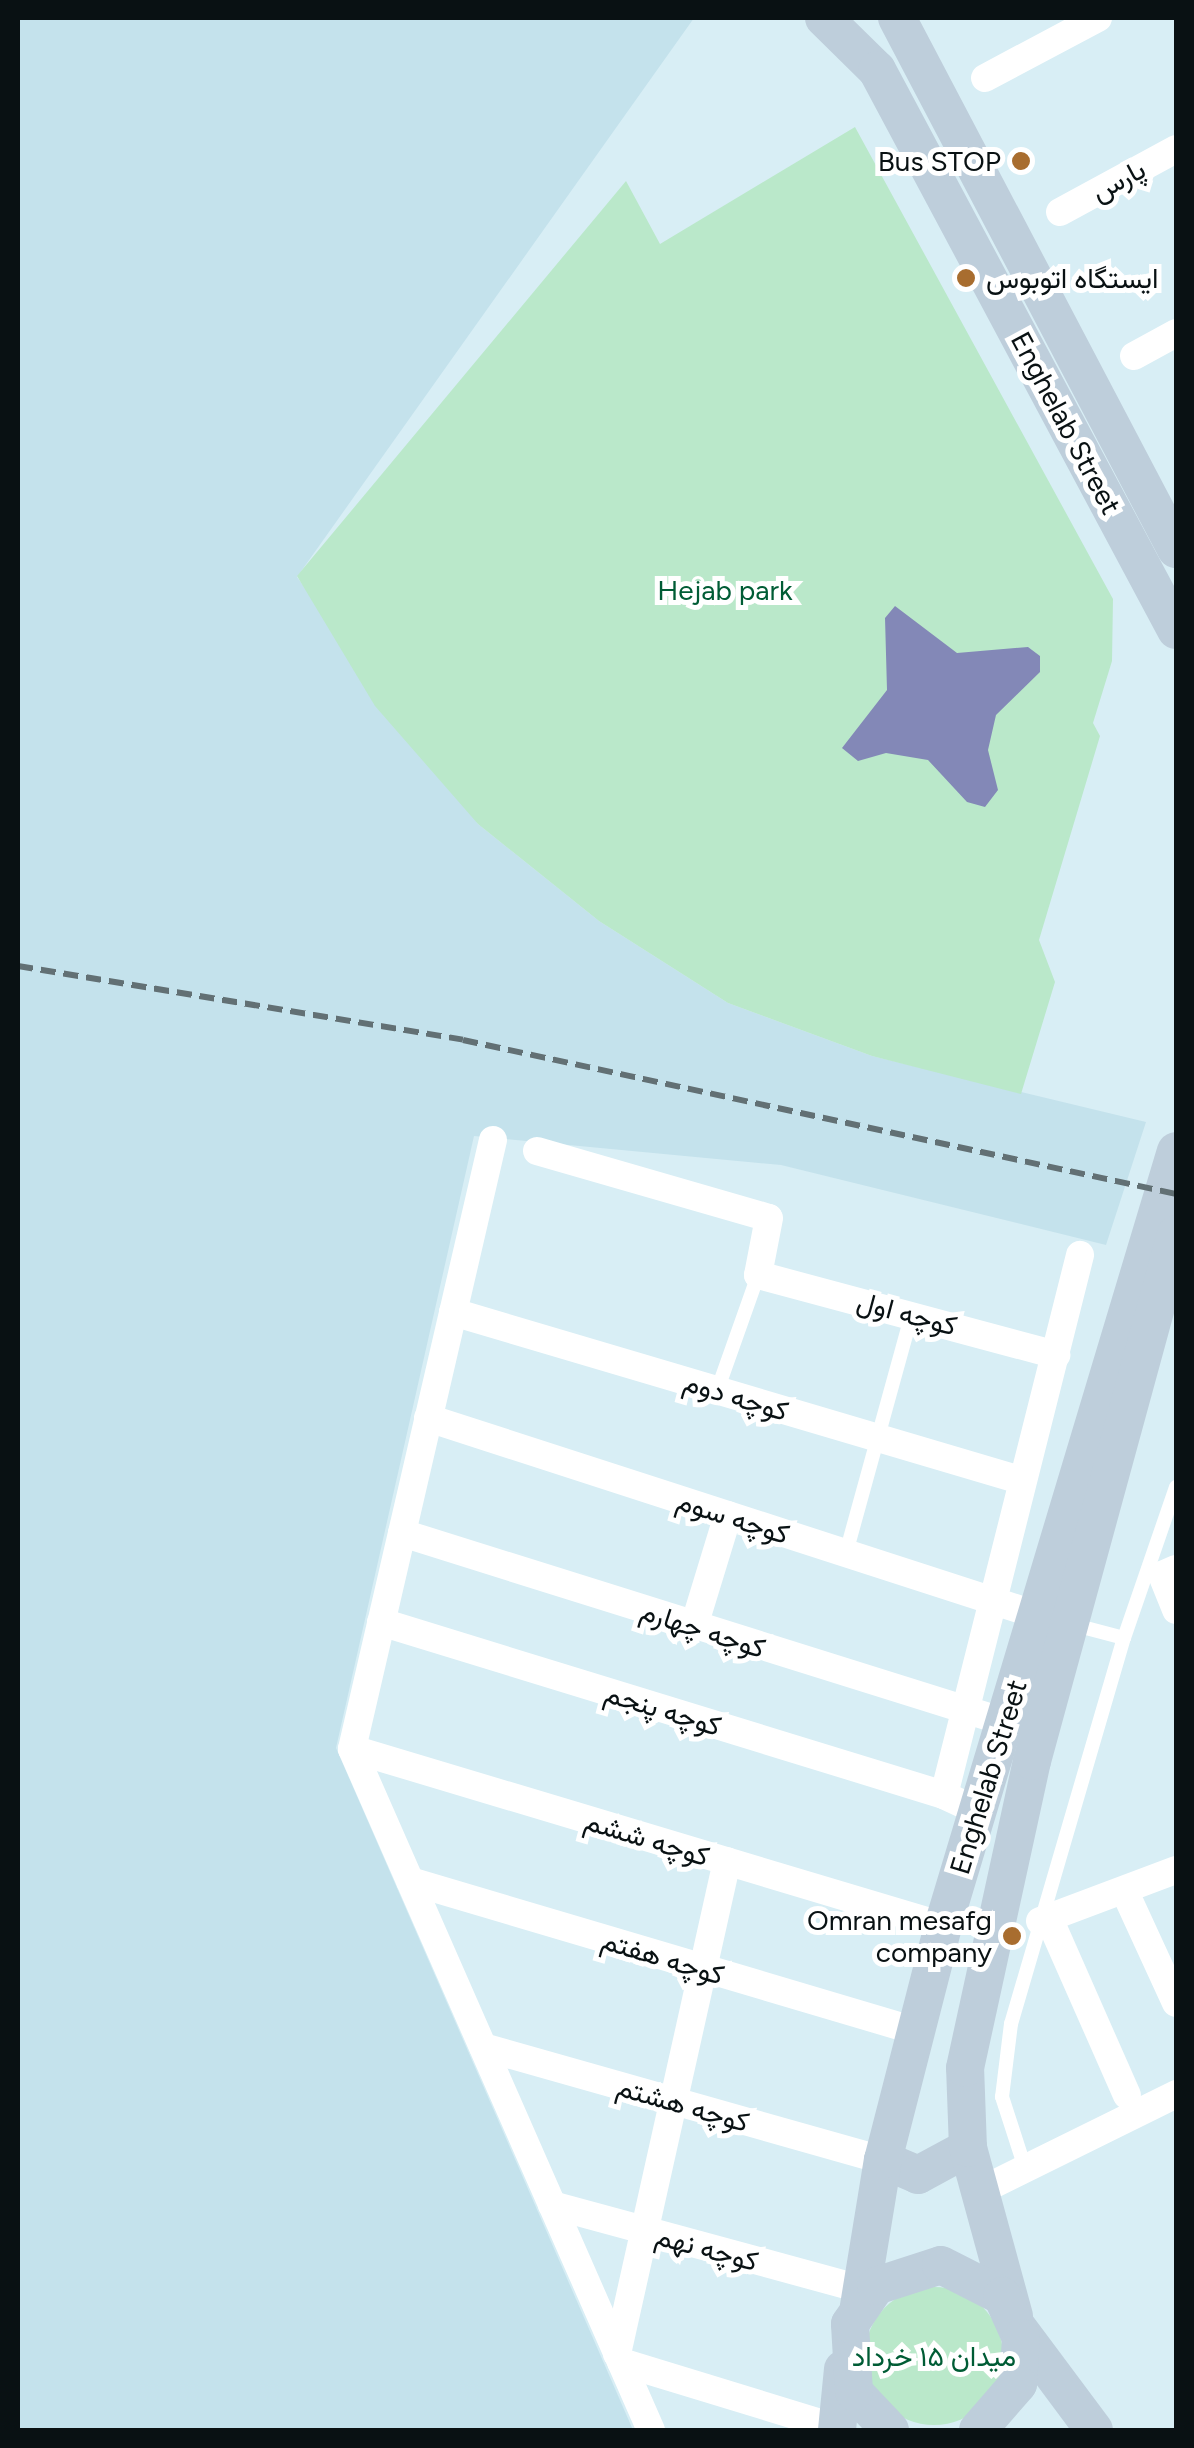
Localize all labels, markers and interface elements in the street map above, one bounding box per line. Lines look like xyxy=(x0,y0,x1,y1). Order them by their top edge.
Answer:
place label: Bus STOP xyxy=(878,144,1001,178)
marker: Bus STOP xyxy=(1010,150,1032,172)
street label: پارس xyxy=(1085,152,1151,208)
place label: ایستگاه اتوبوس xyxy=(986,261,1158,295)
marker: ایستگاه اتوبوس xyxy=(955,267,977,289)
street label: Enghelab Street xyxy=(1004,326,1128,520)
park label: Hejab park xyxy=(657,573,793,607)
street label: کوچه اول xyxy=(853,1284,961,1342)
street label: کوچه دوم xyxy=(680,1364,792,1428)
street label: کوچه سوم xyxy=(673,1483,793,1551)
street label: کوچه چهارم xyxy=(636,1593,770,1665)
street label: کوچه پنجم xyxy=(601,1675,725,1743)
street label: Enghelab Street xyxy=(942,1676,1034,1878)
street label: کوچه ششم xyxy=(581,1803,713,1873)
place label: Omran mesafg company xyxy=(807,1903,992,1969)
street label: کوچه هفتم xyxy=(598,1922,728,1992)
marker: Omran mesafg company xyxy=(1001,1925,1023,1947)
street label: کوچه هشتم xyxy=(613,2069,753,2139)
street label: کوچه نهم xyxy=(652,2218,762,2278)
park label: میدان ۱۵ خرداد xyxy=(852,2339,1016,2373)

